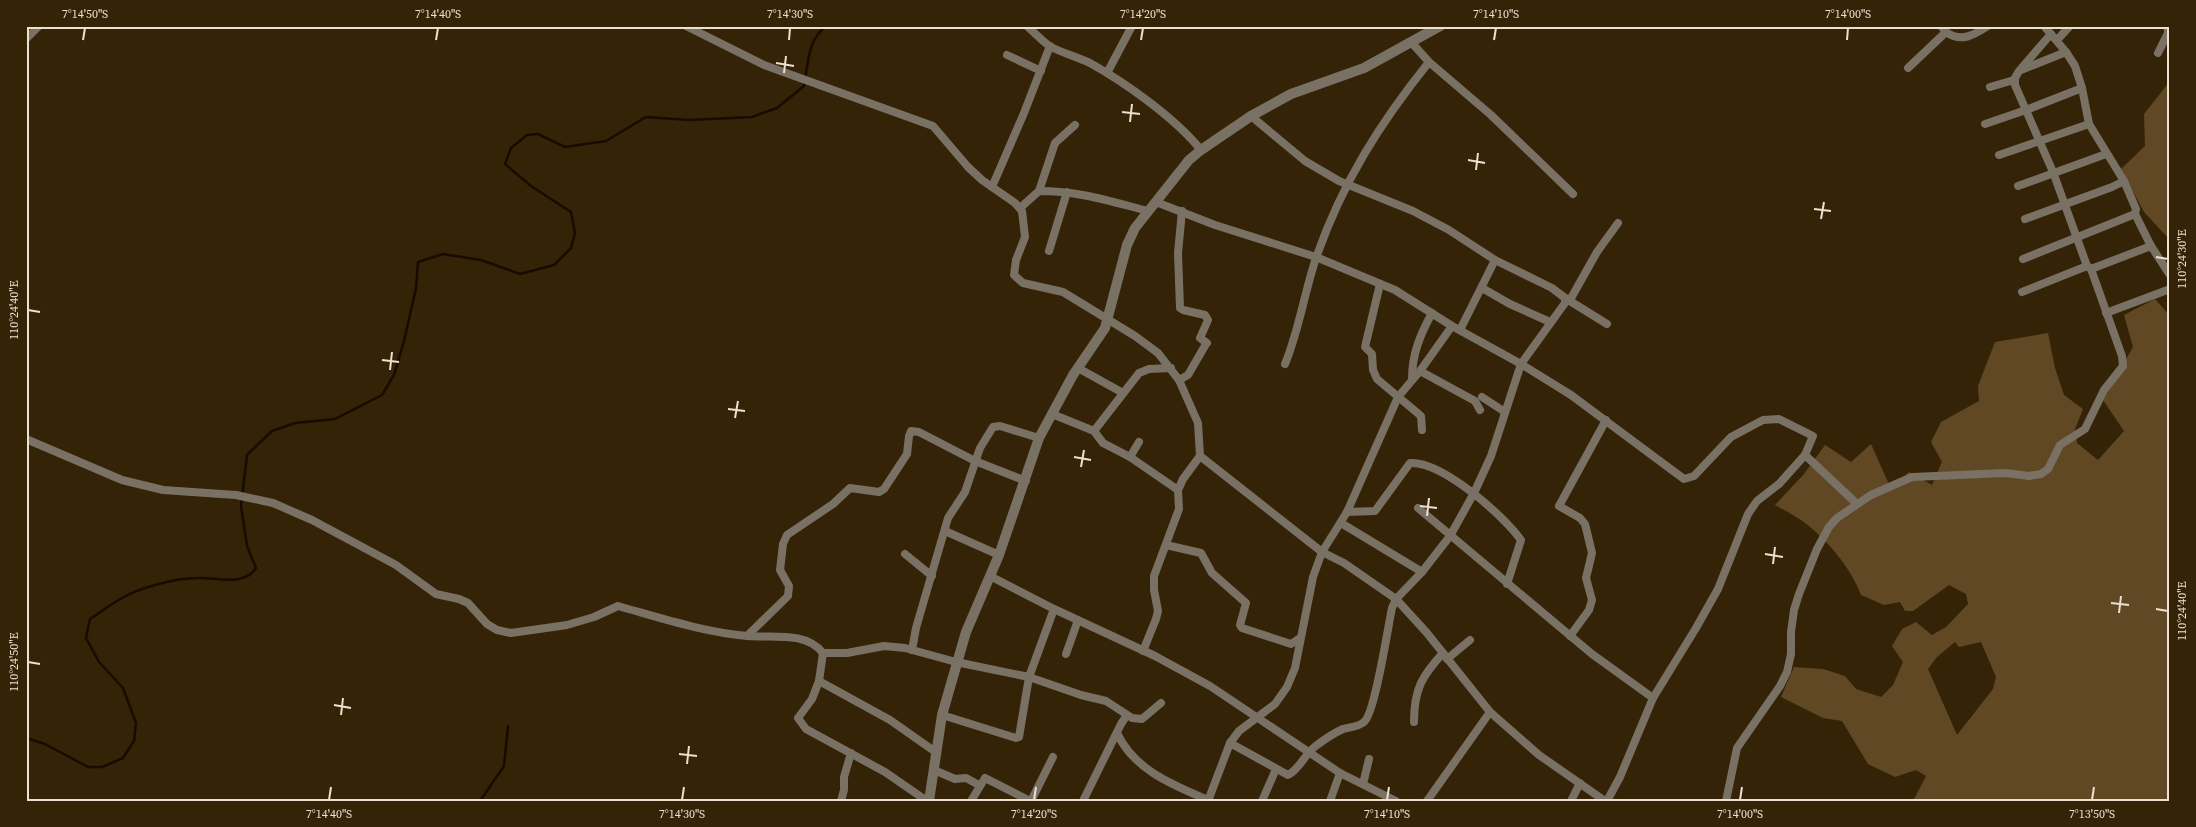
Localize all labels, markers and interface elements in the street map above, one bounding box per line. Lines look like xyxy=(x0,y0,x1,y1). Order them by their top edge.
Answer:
text: 7°14'50"S xyxy=(62,6,108,22)
text: 7°14'40"S xyxy=(415,6,461,22)
text: 7°14'30"S xyxy=(767,6,813,22)
text: 7°14'20"S xyxy=(1120,6,1166,22)
text: 7°14'10"S xyxy=(1473,6,1519,22)
text: 7°14'00"S xyxy=(1825,6,1871,22)
text: 110°24'30"E xyxy=(2174,229,2190,289)
text: 110°24'40"E xyxy=(6,280,22,340)
text: 110°24'40"E xyxy=(2174,581,2190,641)
text: 110°24'50"E xyxy=(6,632,22,692)
text: 7°14'40"S xyxy=(306,806,352,822)
text: 7°14'30"S xyxy=(659,806,705,822)
text: 7°14'20"S xyxy=(1011,806,1057,822)
text: 7°14'10"S xyxy=(1364,806,1410,822)
text: 7°14'00"S xyxy=(1717,806,1763,822)
text: 7°13'50"S xyxy=(2069,806,2115,822)

